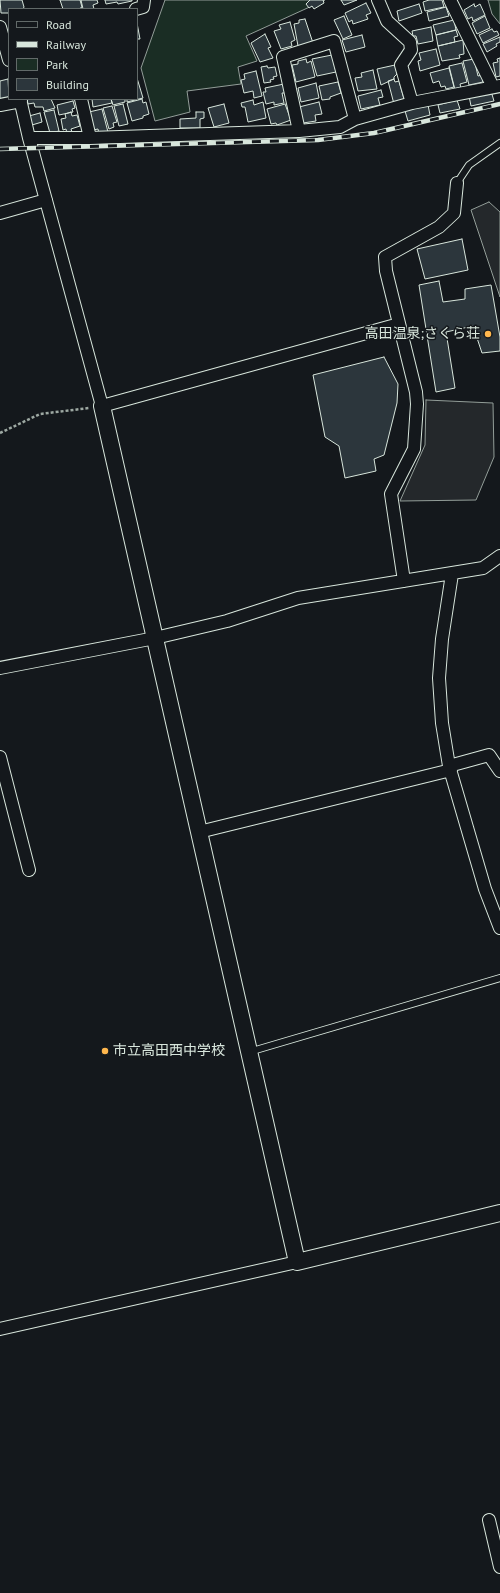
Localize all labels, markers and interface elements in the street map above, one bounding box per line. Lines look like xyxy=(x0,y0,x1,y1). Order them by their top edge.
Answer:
legend xyxy=(8,8,138,100)
text: Road xyxy=(46,17,71,32)
text: Railway xyxy=(46,37,86,52)
text: Park xyxy=(46,57,68,72)
text: Building xyxy=(46,77,89,92)
place label: 高田温泉;さくら荘 xyxy=(364,326,480,342)
marker: 高田温泉;さくら荘 xyxy=(483,329,493,339)
place label: 市立高田西中学校 xyxy=(113,1043,225,1059)
marker: 市立高田西中学校 xyxy=(100,1046,110,1056)

